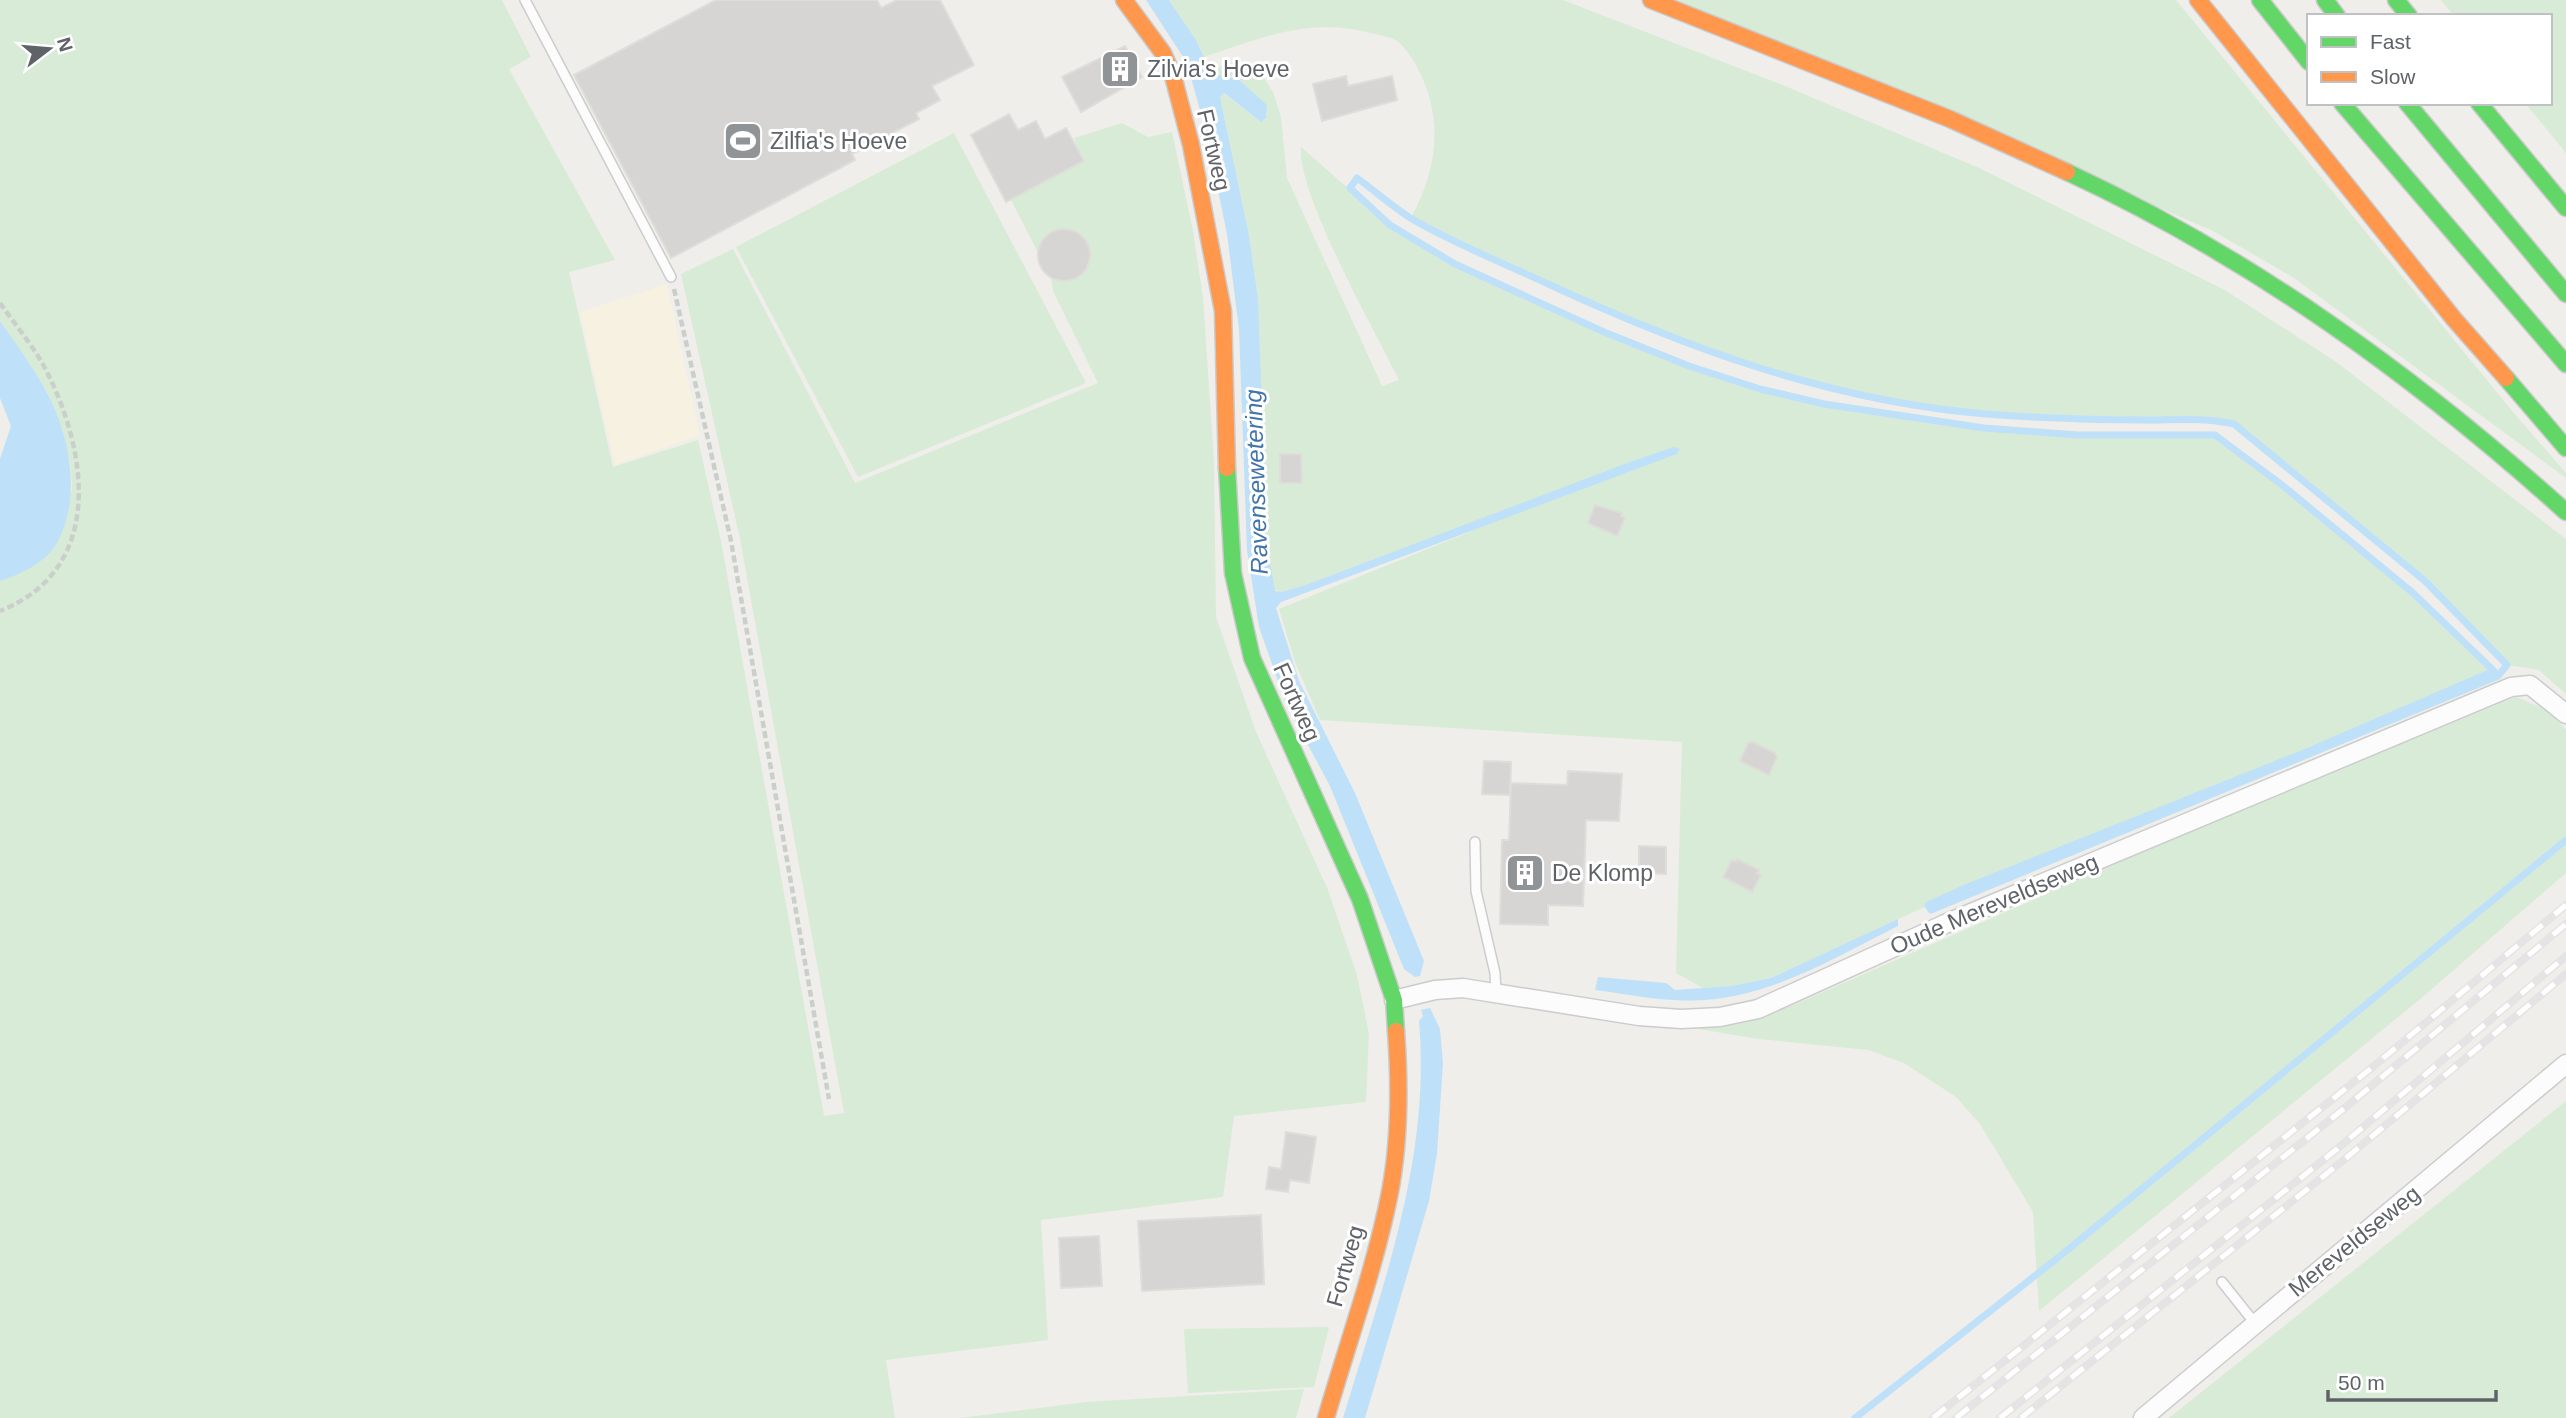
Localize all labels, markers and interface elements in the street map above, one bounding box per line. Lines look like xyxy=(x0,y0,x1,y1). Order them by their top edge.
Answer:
north arrow xyxy=(14,14,84,84)
legend xyxy=(2307,14,2552,105)
text: Fast xyxy=(2370,30,2411,53)
text: N xyxy=(53,35,77,54)
building icon: Zilvia's Hoeve xyxy=(1099,48,1141,90)
place label: Zilvia's Hoeve xyxy=(1147,56,1289,82)
text: Slow xyxy=(2370,65,2416,88)
street label: Fortweg xyxy=(1192,107,1236,193)
sports icon: Zilfia's Hoeve xyxy=(722,120,764,162)
place label: Zilfia's Hoeve xyxy=(770,128,907,154)
water label: Ravensewetering xyxy=(1239,388,1273,575)
street label: Fortweg xyxy=(1268,659,1326,745)
street label: Oude Mereveldseweg xyxy=(1886,848,2102,960)
building icon: De Klomp xyxy=(1504,852,1546,894)
place label: De Klomp xyxy=(1552,860,1653,886)
street label: Mereveldseweg xyxy=(2283,1180,2425,1302)
street label: Fortweg xyxy=(1321,1222,1369,1310)
scale bar xyxy=(2328,1358,2496,1402)
text: 50 m xyxy=(2338,1371,2385,1394)

